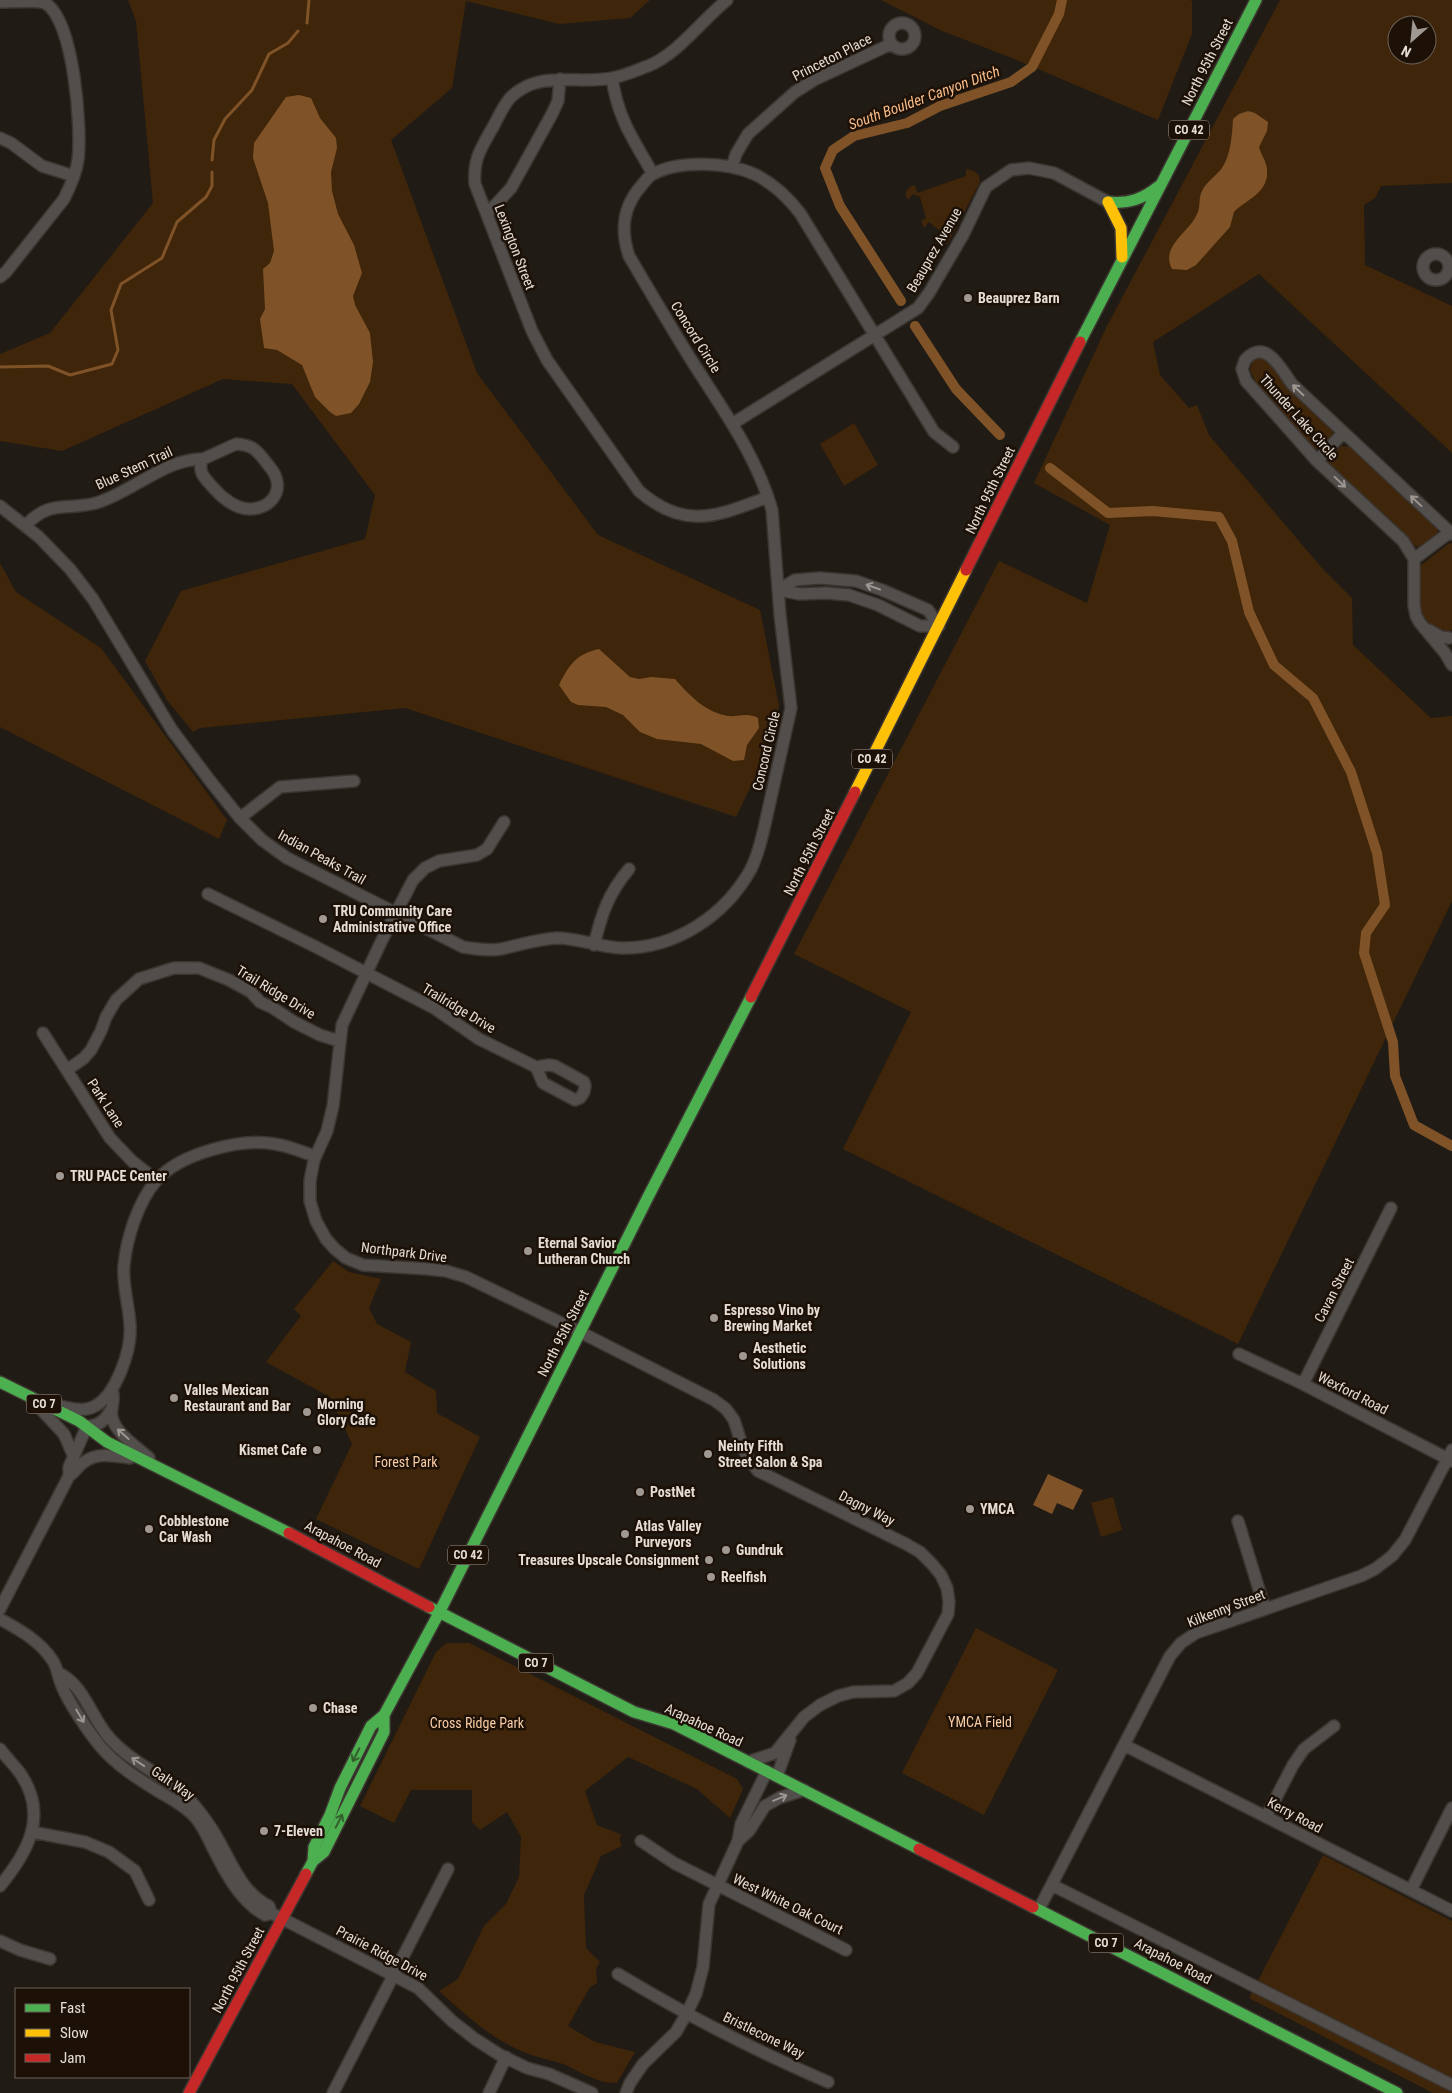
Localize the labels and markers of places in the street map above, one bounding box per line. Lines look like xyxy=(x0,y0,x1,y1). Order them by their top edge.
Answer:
place label: Beauprez Barn xyxy=(978,290,1060,306)
marker: Beauprez Barn xyxy=(962,292,974,304)
place label: TRU Community Care Administrative Office xyxy=(333,903,452,935)
marker: TRU Community Care Administrative Office xyxy=(317,913,329,925)
place label: TRU PACE Center xyxy=(70,1168,167,1184)
marker: TRU PACE Center xyxy=(54,1170,66,1182)
place label: Eternal Savior Lutheran Church xyxy=(538,1235,630,1267)
marker: Eternal Savior Lutheran Church xyxy=(522,1245,534,1257)
place label: Espresso Vino by Brewing Market xyxy=(724,1302,821,1334)
marker: Espresso Vino by Brewing Market xyxy=(708,1312,720,1324)
place label: Aesthetic Solutions xyxy=(753,1340,807,1372)
marker: Aesthetic Solutions xyxy=(737,1350,749,1362)
place label: Valles Mexican Restaurant and Bar xyxy=(184,1382,291,1414)
marker: Valles Mexican Restaurant and Bar xyxy=(168,1392,180,1404)
place label: Morning Glory Cafe xyxy=(317,1396,376,1428)
marker: Morning Glory Cafe xyxy=(301,1406,313,1418)
place label: Neinty Fifth Street Salon & Spa xyxy=(718,1438,823,1470)
place label: Kismet Cafe xyxy=(239,1442,307,1458)
marker: Kismet Cafe xyxy=(311,1444,323,1456)
marker: Neinty Fifth Street Salon & Spa xyxy=(702,1448,714,1460)
place label: PostNet xyxy=(650,1484,695,1500)
marker: PostNet xyxy=(634,1486,646,1498)
place label: YMCA xyxy=(980,1501,1015,1517)
marker: YMCA xyxy=(964,1503,976,1515)
place label: Cobblestone Car Wash xyxy=(159,1513,229,1545)
place label: Atlas Valley Purveyors xyxy=(635,1518,702,1550)
marker: Cobblestone Car Wash xyxy=(143,1523,155,1535)
marker: Atlas Valley Purveyors xyxy=(619,1528,631,1540)
place label: Gundruk xyxy=(736,1542,783,1558)
marker: Gundruk xyxy=(720,1544,732,1556)
place label: Treasures Upscale Consignment xyxy=(518,1552,699,1568)
marker: Treasures Upscale Consignment xyxy=(703,1554,715,1566)
place label: Reelfish xyxy=(721,1569,767,1585)
marker: Reelfish xyxy=(705,1571,717,1583)
place label: Chase xyxy=(323,1700,358,1716)
marker: Chase xyxy=(307,1702,319,1714)
place label: 7-Eleven xyxy=(274,1823,323,1839)
marker: 7-Eleven xyxy=(258,1825,270,1837)

